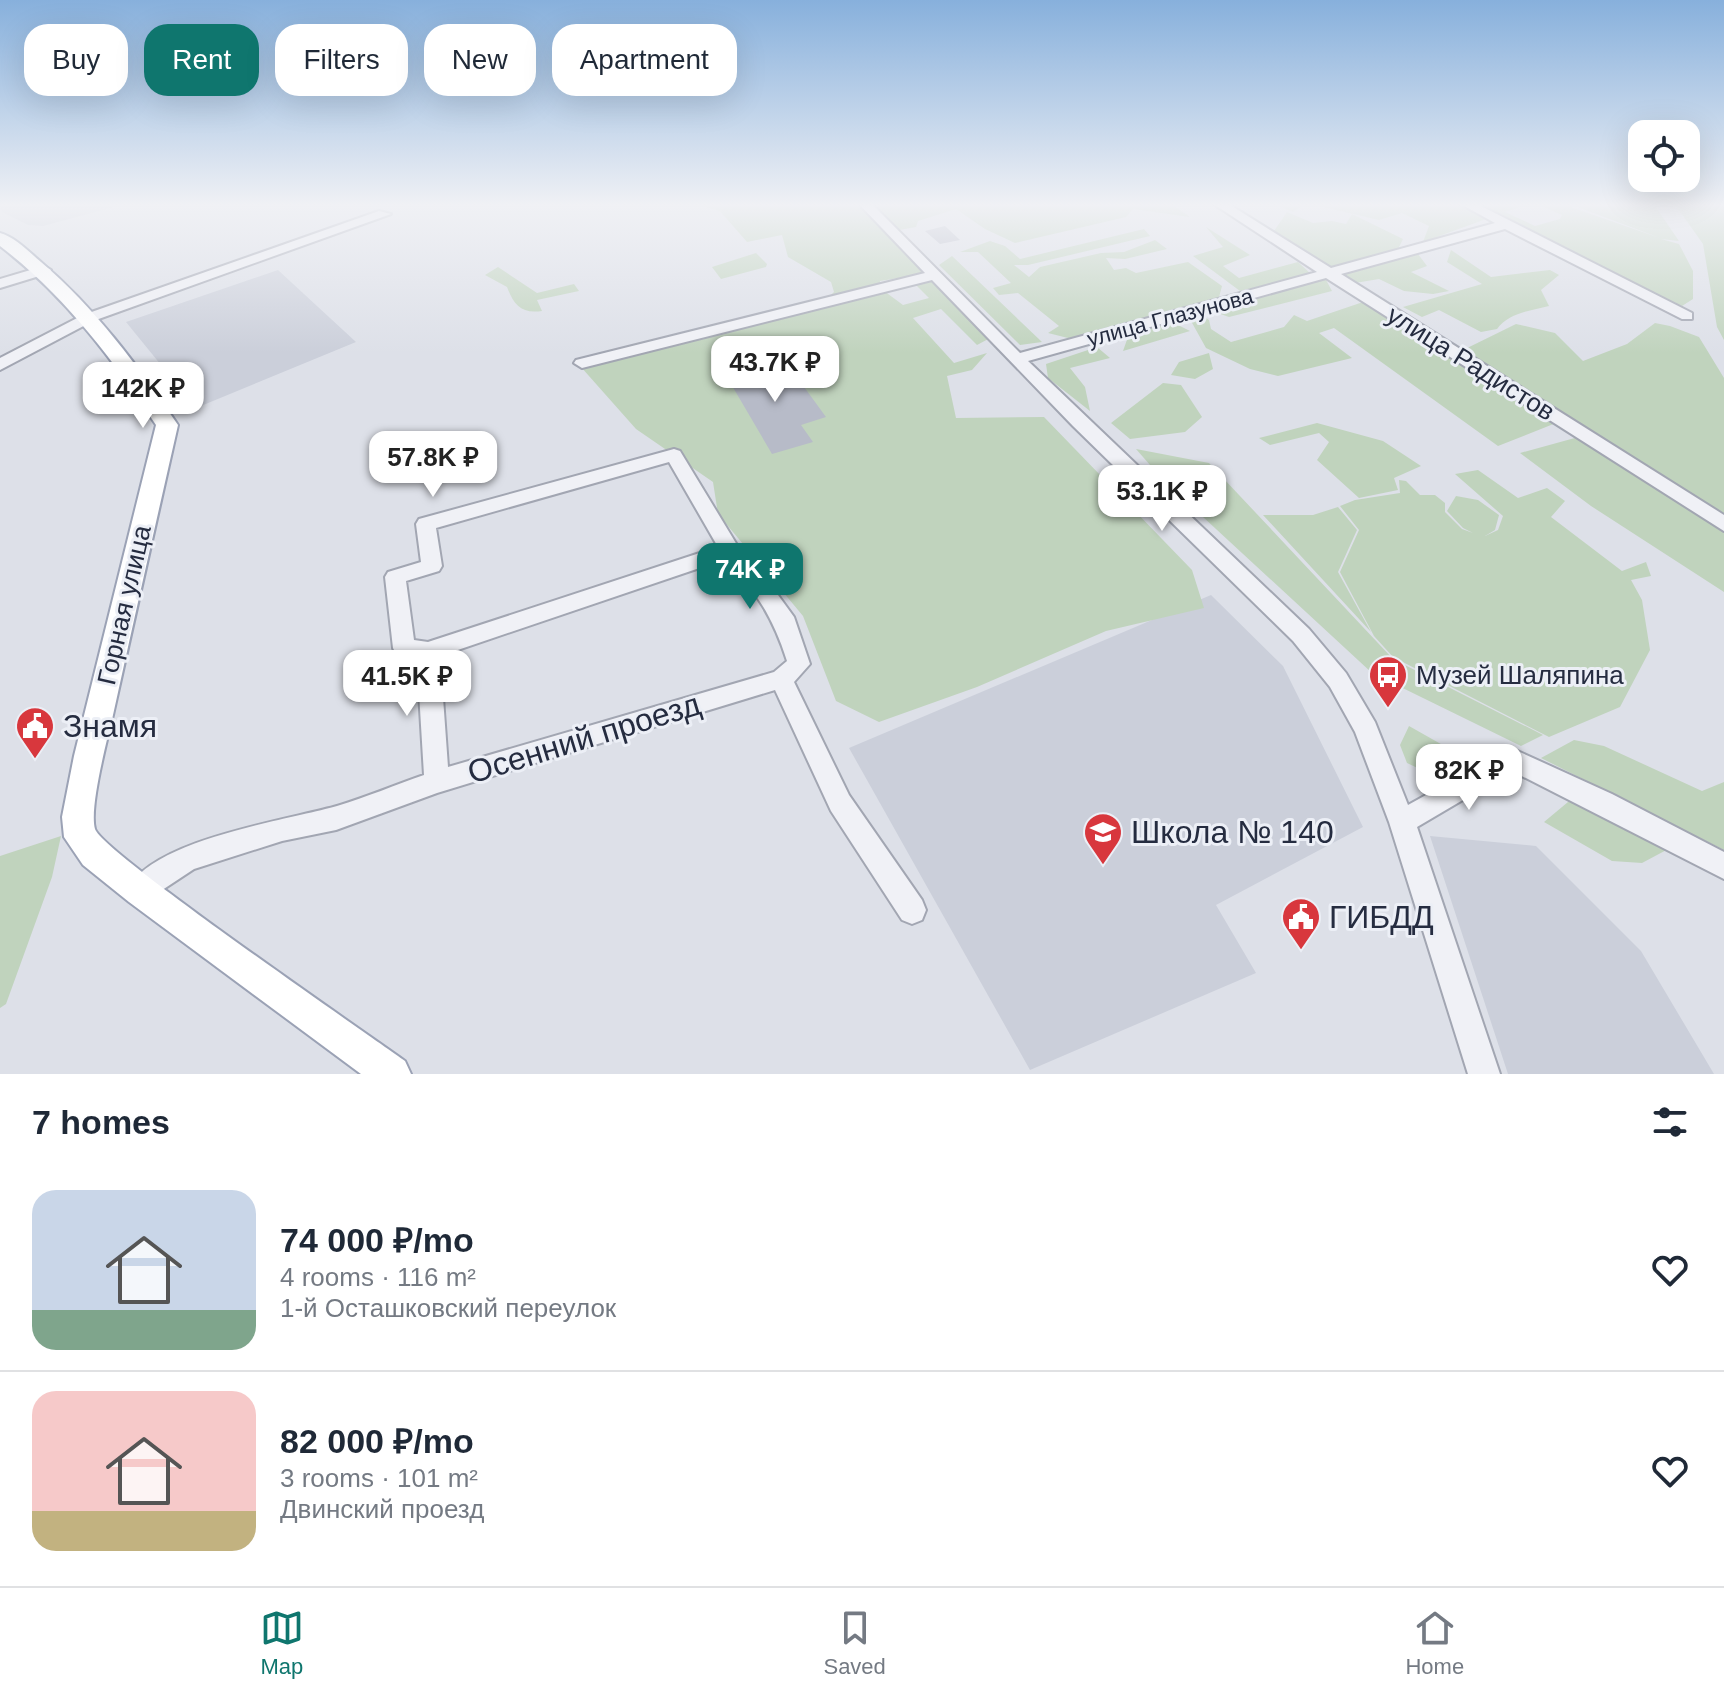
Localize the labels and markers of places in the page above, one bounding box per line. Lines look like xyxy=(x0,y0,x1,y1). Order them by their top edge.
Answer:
pin: 43.7K ₽ xyxy=(701,336,849,404)
pin: 142K ₽ xyxy=(78,362,208,430)
pin: 57.8K ₽ xyxy=(359,431,507,499)
pin: 53.1K ₽ xyxy=(1088,465,1236,533)
pin: 74K ₽ xyxy=(694,543,806,611)
pin: 41.5K ₽ xyxy=(333,650,481,718)
bus stop icon: Музей Шаляпина xyxy=(1367,654,1409,709)
place label: Музей Шаляпина xyxy=(1416,660,1624,690)
public building icon: Знамя xyxy=(14,705,56,760)
place label: Знамя xyxy=(63,708,157,744)
pin: 82K ₽ xyxy=(1413,744,1525,812)
school or university icon: Школа № 140 xyxy=(1082,811,1124,866)
place label: Школа № 140 xyxy=(1131,814,1334,850)
public building icon: ГИБДД xyxy=(1280,896,1322,951)
place label: ГИБДД xyxy=(1329,899,1434,935)

